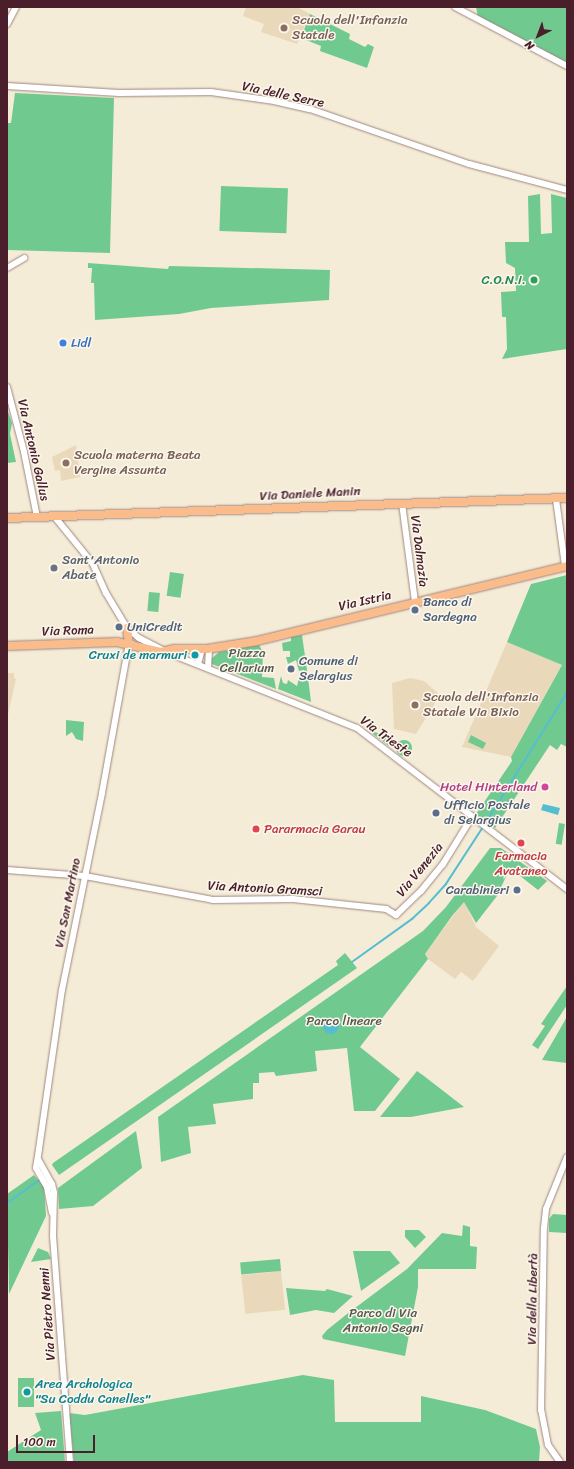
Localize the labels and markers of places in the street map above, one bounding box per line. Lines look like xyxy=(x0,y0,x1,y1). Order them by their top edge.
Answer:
place label: Scuola dell'Infanzia Statale xyxy=(292,13,407,44)
marker: Scuola dell'Infanzia Statale xyxy=(279,23,289,33)
place label: C.O.N.I. xyxy=(481,272,526,288)
marker: C.O.N.I. xyxy=(529,275,539,285)
place label: Lidl xyxy=(71,335,91,351)
marker: Lidl xyxy=(58,338,68,348)
place label: Scuola materna Beata Vergine Assunta xyxy=(74,448,201,479)
marker: Scuola materna Beata Vergine Assunta xyxy=(61,458,71,468)
place label: Sant'Antonio Abate xyxy=(62,553,139,584)
marker: Sant'Antonio Abate xyxy=(49,563,59,573)
place label: Banco di Sardegna xyxy=(423,595,477,626)
marker: Banco di Sardegna xyxy=(410,605,420,615)
place label: UniCredit xyxy=(127,619,182,635)
marker: UniCredit xyxy=(114,622,124,632)
place label: Cruxi de marmuri xyxy=(88,647,187,663)
marker: Cruxi de marmuri xyxy=(190,650,200,660)
place label: Comune di Selargius xyxy=(299,654,358,685)
marker: Comune di Selargius xyxy=(286,664,296,674)
place label: Scuola dell'Infanzia Statale Via Bixio xyxy=(423,690,538,721)
marker: Scuola dell'Infanzia Statale Via Bixio xyxy=(410,700,420,710)
place label: Hotel Hinterland xyxy=(440,779,537,795)
marker: Hotel Hinterland xyxy=(540,782,550,792)
place label: Ufficio Postale di Selargius xyxy=(444,798,530,829)
marker: Ufficio Postale di Selargius xyxy=(431,808,441,818)
place label: Pararmacia Garau xyxy=(264,821,366,837)
marker: Pararmacia Garau xyxy=(251,824,261,834)
marker: Farmacia Avataneo xyxy=(516,838,526,848)
place label: Farmacia Avataneo xyxy=(494,849,548,880)
place label: Carabinieri xyxy=(446,882,509,898)
marker: Carabinieri xyxy=(512,885,522,895)
place label: Area Archologica "Su Coddu Canelles" xyxy=(35,1377,151,1408)
marker: Area Archologica "Su Coddu Canelles" xyxy=(22,1387,32,1397)

